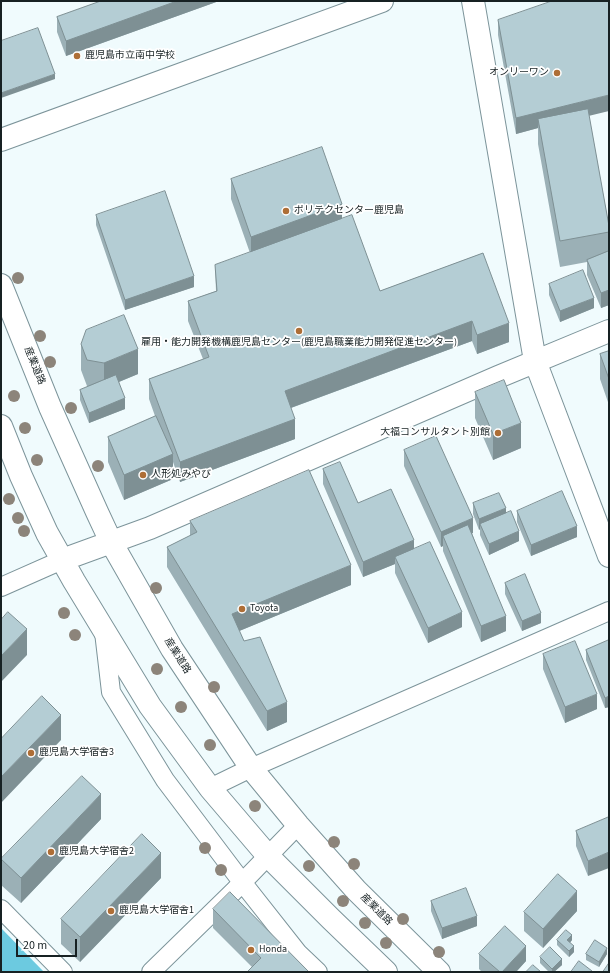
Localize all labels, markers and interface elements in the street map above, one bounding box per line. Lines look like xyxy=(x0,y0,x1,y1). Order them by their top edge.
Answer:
place label: 鹿児島市立南中学校 xyxy=(85,50,175,62)
marker: 鹿児島市立南中学校 xyxy=(72,51,82,61)
place label: オンリーワン xyxy=(489,67,549,79)
marker: オンリーワン xyxy=(552,68,562,78)
place label: ポリテクセンター鹿児島 xyxy=(294,205,404,217)
marker: ポリテクセンター鹿児島 xyxy=(281,206,291,216)
marker: 雇用・能力開発機構鹿児島センター(鹿児島職業能力開発促進センター) xyxy=(294,326,304,336)
place label: 雇用・能力開発機構鹿児島センター(鹿児島職業能力開発促進センター) xyxy=(141,337,457,349)
street label: 産業道路 xyxy=(21,345,47,387)
place label: 大福コンサルタント別館 xyxy=(380,427,490,439)
marker: 大福コンサルタント別館 xyxy=(493,428,503,438)
place label: 人形処みやび xyxy=(151,469,211,481)
marker: 人形処みやび xyxy=(138,470,148,480)
place label: Toyota xyxy=(250,603,278,615)
marker: Toyota xyxy=(237,604,247,614)
street label: 産業道路 xyxy=(161,636,193,676)
place label: 鹿児島大学宿舎3 xyxy=(39,747,114,759)
marker: 鹿児島大学宿舎3 xyxy=(26,748,36,758)
place label: 鹿児島大学宿舎2 xyxy=(59,846,134,858)
marker: 鹿児島大学宿舎2 xyxy=(46,847,56,857)
street label: 産業道路 xyxy=(358,892,394,928)
place label: 鹿児島大学宿舎1 xyxy=(119,905,194,917)
marker: 鹿児島大学宿舎1 xyxy=(106,906,116,916)
scale bar xyxy=(18,931,79,957)
text: 20 m xyxy=(23,937,47,954)
place label: Honda xyxy=(259,944,287,956)
marker: Honda xyxy=(246,945,256,955)

